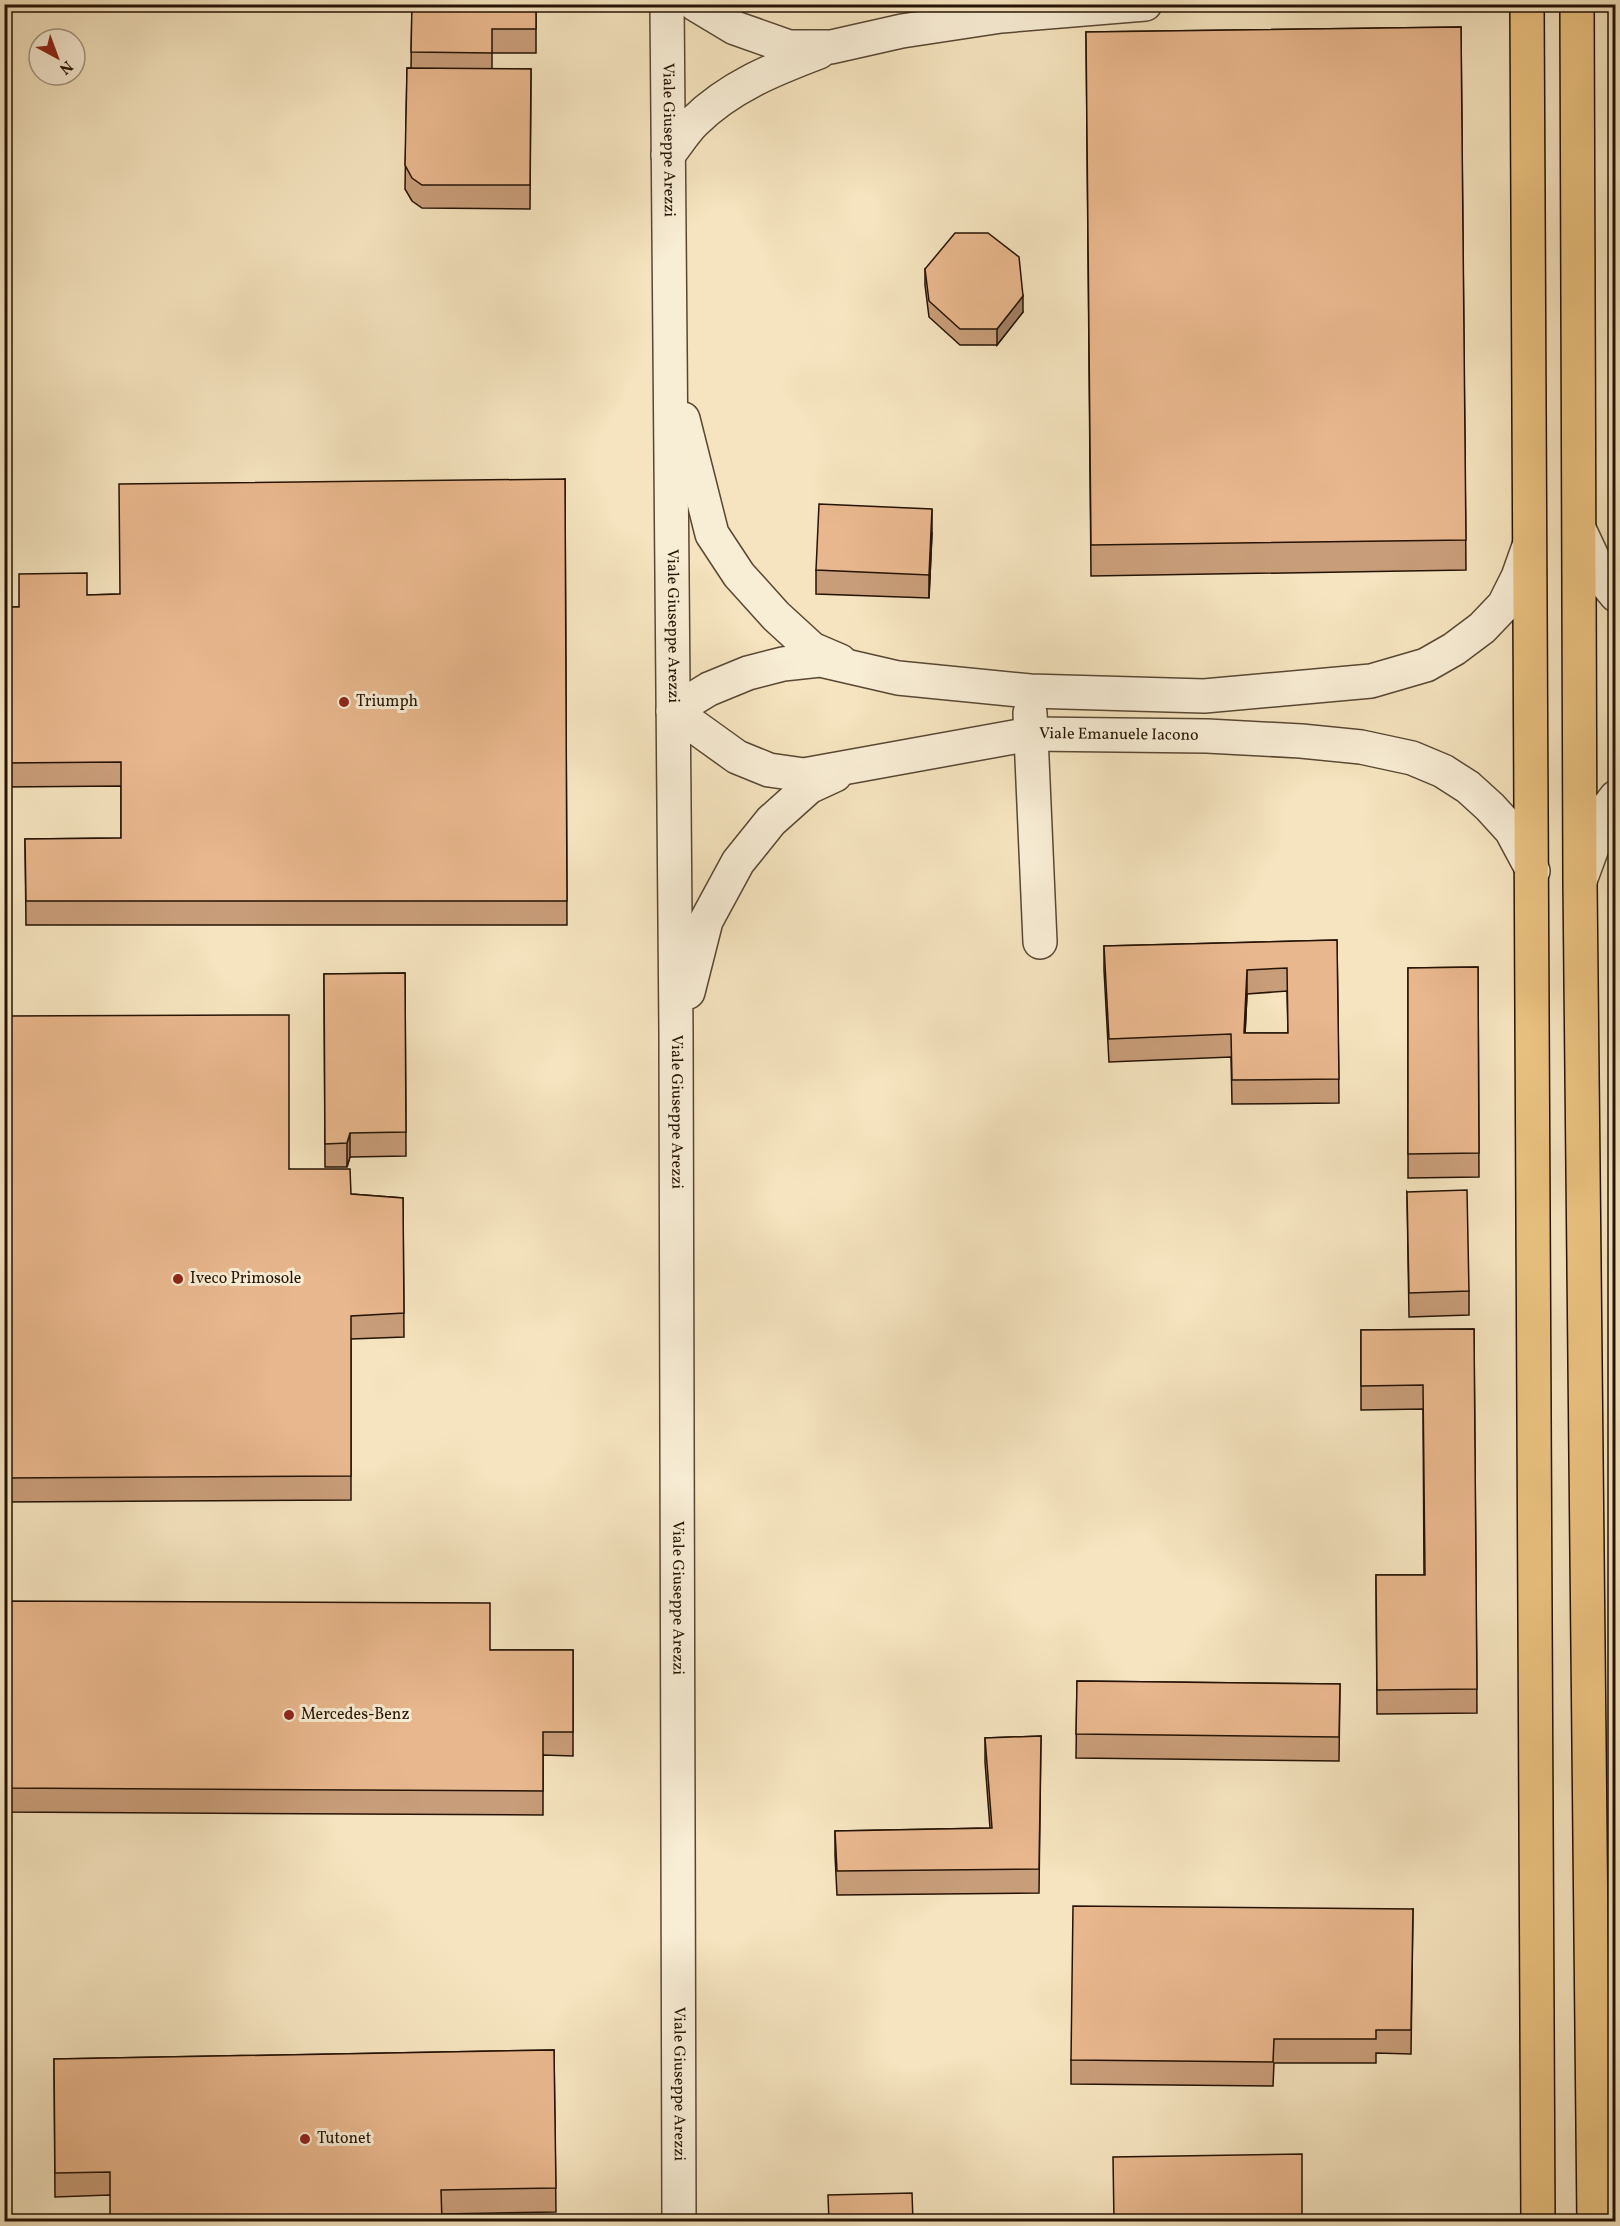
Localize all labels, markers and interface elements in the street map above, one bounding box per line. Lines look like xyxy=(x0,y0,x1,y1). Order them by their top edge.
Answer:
north arrow xyxy=(27,27,87,87)
text: N xyxy=(54,55,77,79)
street label: Viale Giuseppe Arezzi xyxy=(657,63,680,217)
street label: Viale Giuseppe Arezzi xyxy=(661,549,684,703)
place label: Triumph xyxy=(356,691,418,713)
marker: Triumph xyxy=(337,695,351,709)
street label: Viale Emanuele Iacono xyxy=(1039,723,1199,747)
street label: Viale Giuseppe Arezzi xyxy=(665,1035,687,1189)
place label: Iveco Primosole xyxy=(190,1268,301,1290)
marker: Iveco Primosole xyxy=(171,1272,185,1286)
street label: Viale Giuseppe Arezzi xyxy=(666,1521,689,1675)
place label: Mercedes-Benz xyxy=(301,1704,409,1726)
marker: Mercedes-Benz xyxy=(282,1708,296,1722)
street label: Viale Giuseppe Arezzi xyxy=(667,2007,690,2161)
place label: Tutonet xyxy=(317,2128,372,2150)
marker: Tutonet xyxy=(298,2132,312,2146)

